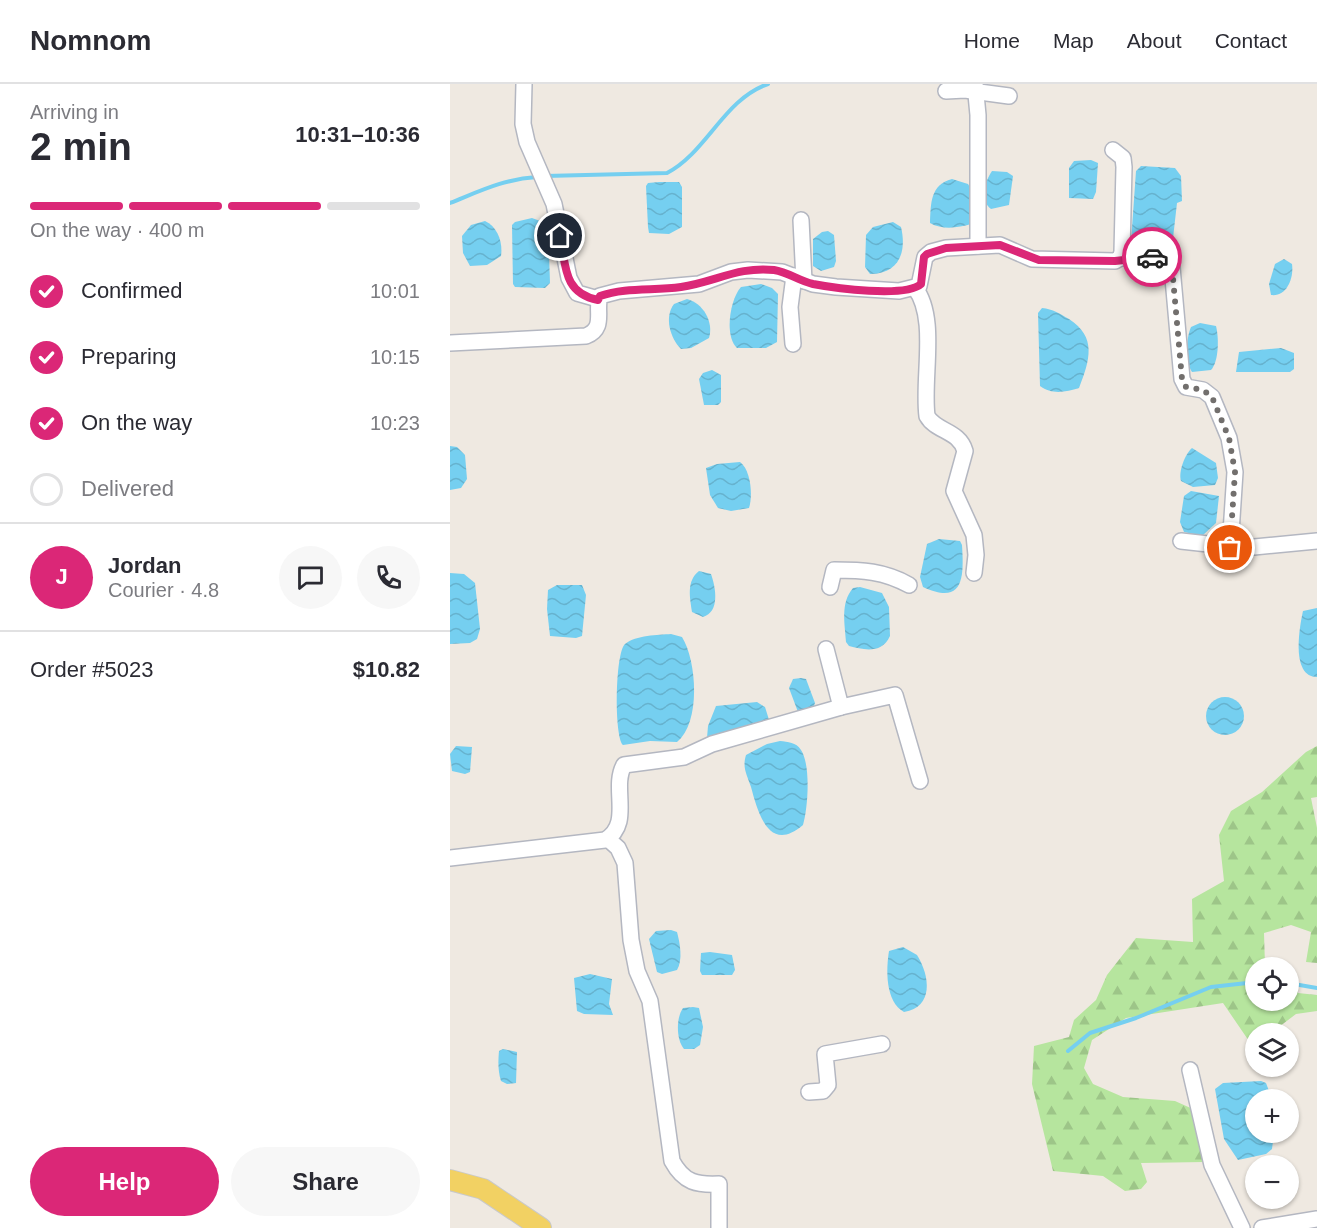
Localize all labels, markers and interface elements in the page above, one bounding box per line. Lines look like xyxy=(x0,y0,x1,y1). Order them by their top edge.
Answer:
text: Nomnom xyxy=(30,25,151,56)
text: Home xyxy=(964,29,1020,52)
text: Map xyxy=(1053,29,1094,52)
text: About xyxy=(1127,29,1182,52)
text: Contact xyxy=(1215,29,1287,52)
text: Arriving in xyxy=(30,101,119,123)
text: 10:31–10:36 xyxy=(295,122,420,147)
text: 2 min xyxy=(30,125,132,168)
pin xyxy=(534,210,585,261)
text: On the way · 400 m xyxy=(30,219,205,241)
icon: home xyxy=(543,219,576,252)
courier xyxy=(1122,227,1182,287)
icon: car xyxy=(1136,241,1169,274)
icon: check xyxy=(30,275,63,308)
text: Confirmed xyxy=(81,278,182,303)
text: 10:01 xyxy=(370,280,420,302)
icon: check xyxy=(30,341,63,374)
text: Preparing xyxy=(81,344,176,369)
text: 10:15 xyxy=(370,346,420,368)
icon: check xyxy=(30,407,63,440)
text: On the way xyxy=(81,410,192,435)
text: 10:23 xyxy=(370,412,420,434)
text: Delivered xyxy=(81,476,174,501)
pin xyxy=(1204,522,1255,573)
icon: bag xyxy=(1213,531,1246,564)
button: chat xyxy=(279,546,342,609)
button: phone xyxy=(357,546,420,609)
text: Jordan xyxy=(108,553,181,578)
text: J xyxy=(55,564,68,589)
text: Courier · 4.8 xyxy=(108,579,219,601)
text: Order #5023 xyxy=(30,657,154,682)
text: $10.82 xyxy=(353,657,420,682)
map controls xyxy=(1245,957,1299,1209)
button: locate xyxy=(1245,957,1299,1011)
button: layers xyxy=(1245,1023,1299,1077)
button: + xyxy=(1245,1089,1299,1143)
button: Help xyxy=(30,1147,219,1216)
button: Share xyxy=(231,1147,420,1216)
button: − xyxy=(1245,1155,1299,1209)

